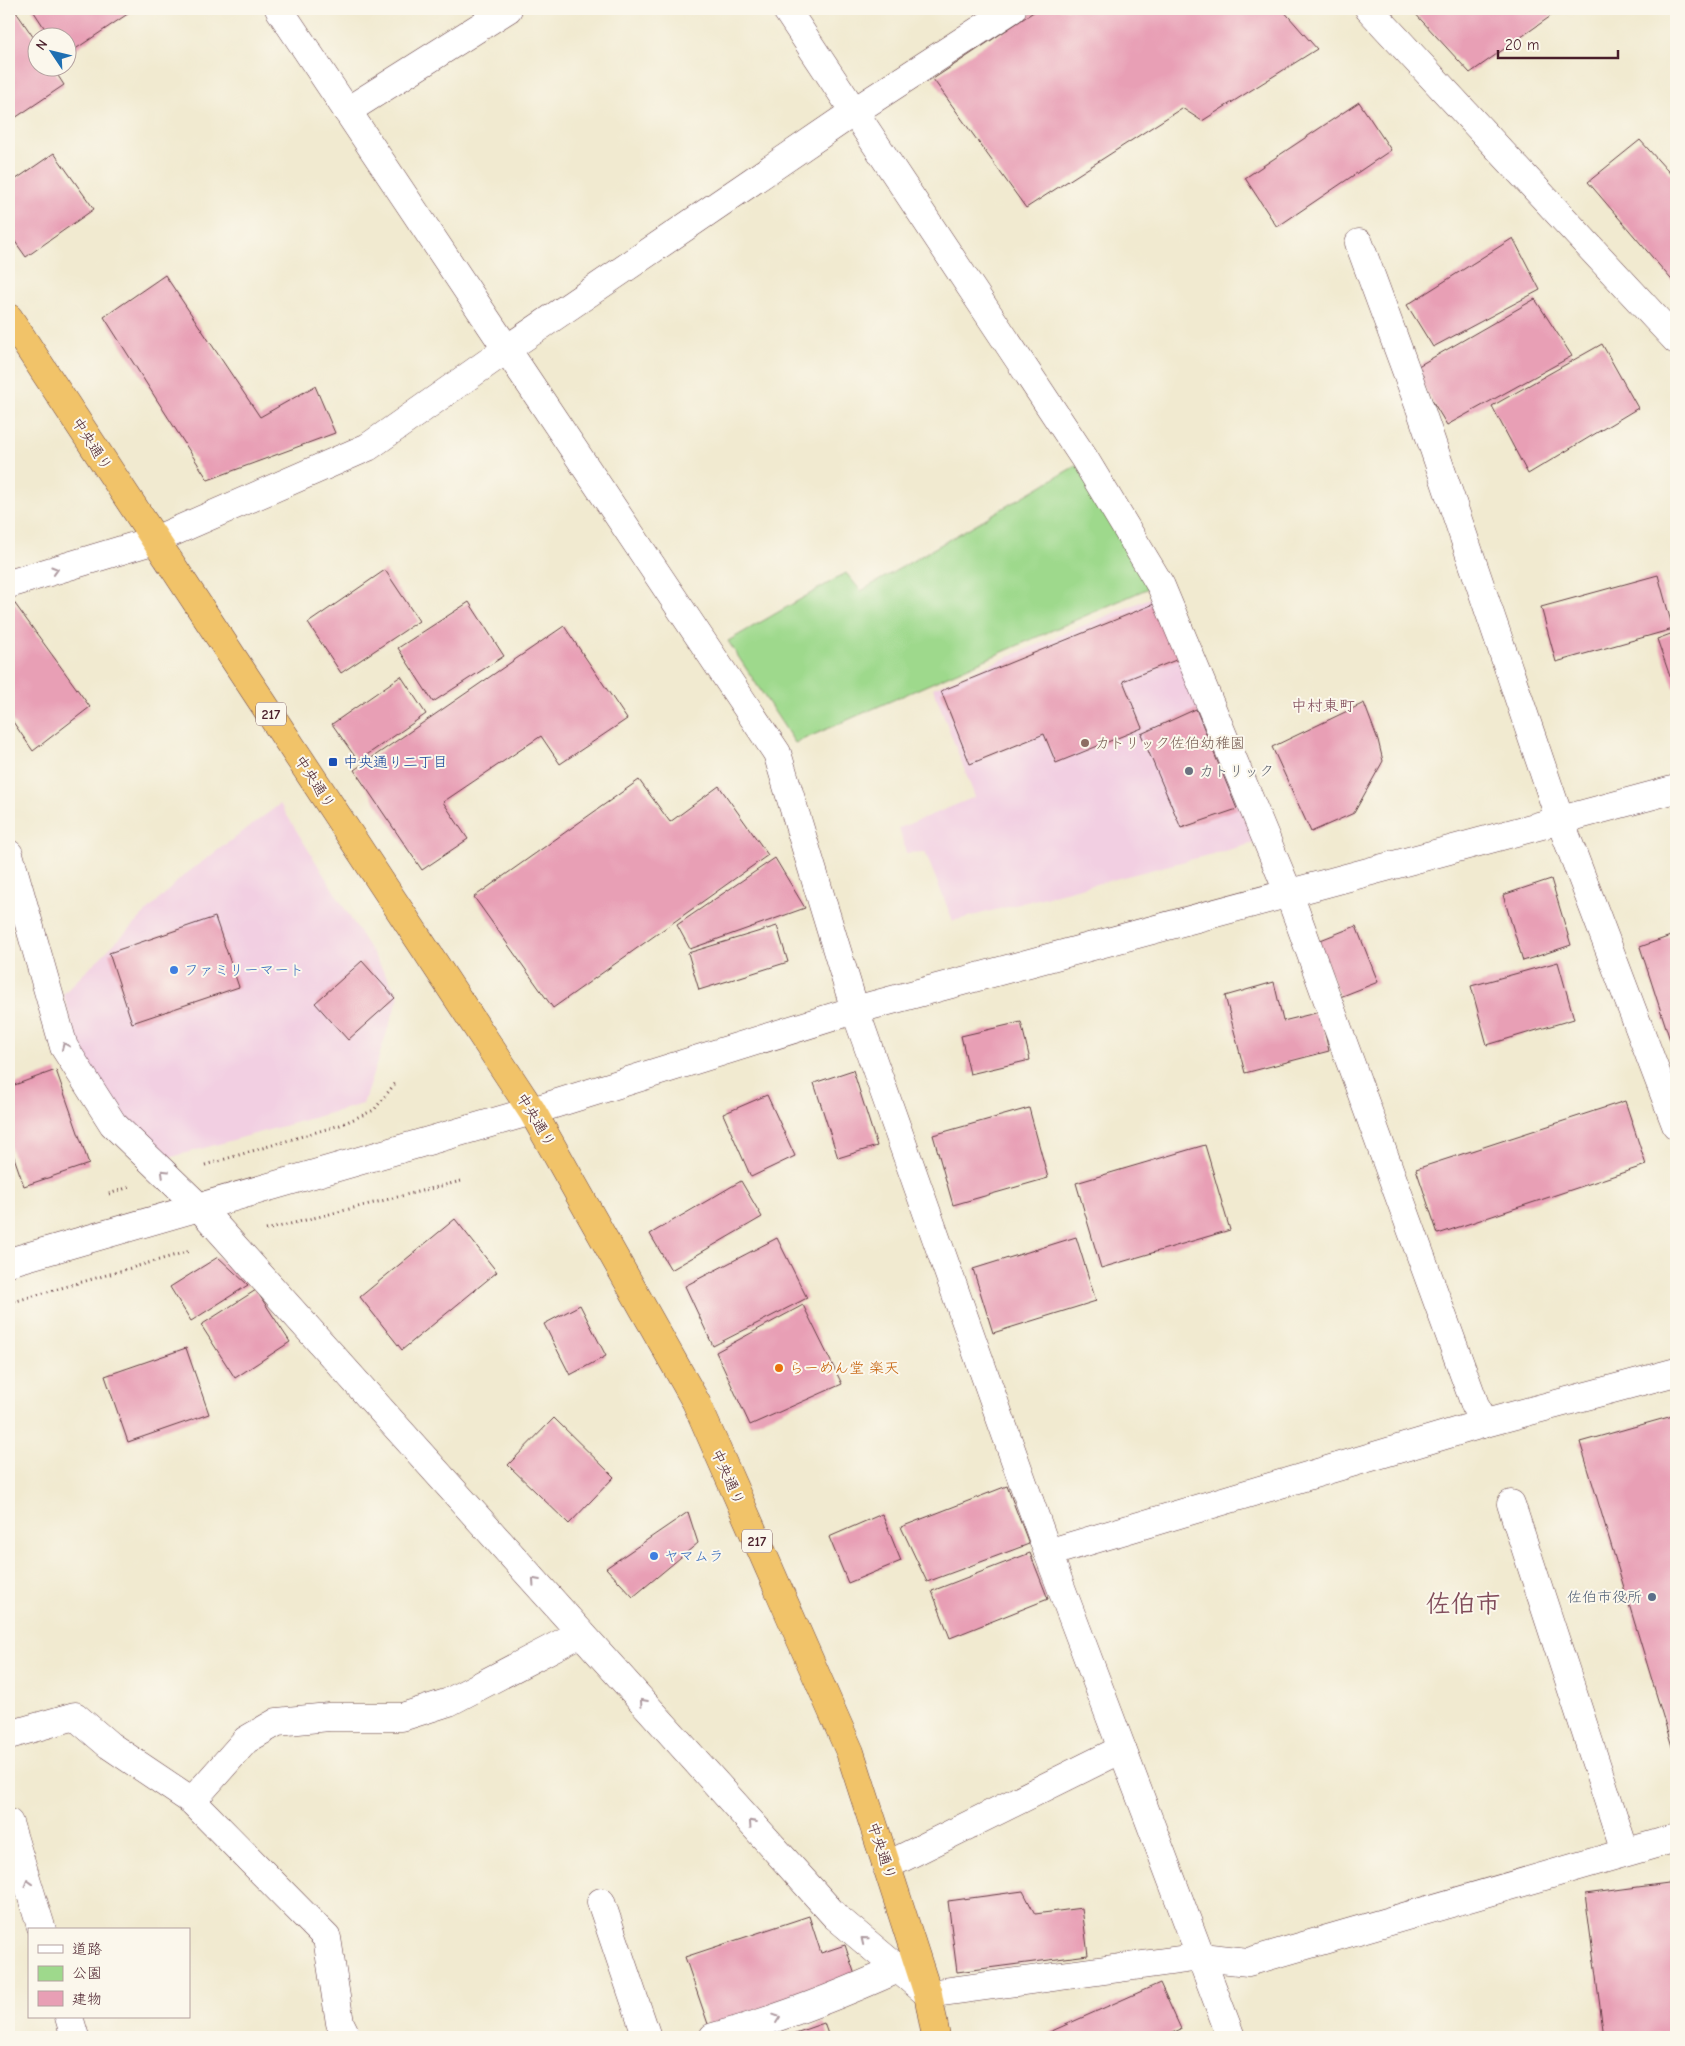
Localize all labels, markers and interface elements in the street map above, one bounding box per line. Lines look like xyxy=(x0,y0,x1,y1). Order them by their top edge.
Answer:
north arrow xyxy=(28,28,78,78)
scale bar xyxy=(1498,28,1618,60)
text: N xyxy=(32,36,51,53)
text: 20 m xyxy=(1505,36,1539,54)
street label: 中央通り xyxy=(68,414,116,474)
one-way arrow xyxy=(51,565,59,575)
district label: 中村東町 xyxy=(1291,697,1355,715)
road number: 217 xyxy=(256,702,286,726)
place label: カトリック佐伯幼稚園 xyxy=(1095,734,1245,752)
marker: カトリック佐伯幼稚園 xyxy=(1079,737,1091,749)
street label: 中央通り xyxy=(291,752,339,812)
place label: 中央通り二丁目 xyxy=(343,753,448,771)
marker: 中央通り二丁目 xyxy=(327,756,339,768)
place label: カトリック xyxy=(1199,762,1274,780)
marker: カトリック xyxy=(1183,765,1195,777)
place label: ファミリーマート xyxy=(184,961,304,979)
marker: ファミリーマート xyxy=(168,964,180,976)
one-way arrow xyxy=(60,1042,71,1051)
street label: 中央通り xyxy=(513,1090,559,1150)
one-way arrow xyxy=(160,1170,169,1179)
place label: らーめん堂 楽天 xyxy=(789,1359,899,1377)
marker: らーめん堂 楽天 xyxy=(773,1362,785,1374)
street label: 中央通り xyxy=(708,1446,748,1508)
road number: 217 xyxy=(742,1530,772,1552)
place label: ヤマムラ xyxy=(664,1547,724,1565)
marker: ヤマムラ xyxy=(648,1550,660,1562)
one-way arrow xyxy=(532,1578,541,1587)
place label: 佐伯市役所 xyxy=(1567,1588,1642,1606)
district label: 佐伯市 xyxy=(1425,1589,1501,1618)
marker: 佐伯市役所 xyxy=(1646,1591,1658,1603)
one-way arrow xyxy=(640,1699,649,1708)
one-way arrow xyxy=(749,1820,758,1829)
street label: 中央通り xyxy=(864,1820,900,1882)
one-way arrow xyxy=(23,1880,33,1888)
legend xyxy=(28,1928,190,2018)
one-way arrow xyxy=(861,1938,870,1946)
text: 道路 xyxy=(72,1940,102,1958)
text: 公園 xyxy=(72,1964,102,1982)
text: 建物 xyxy=(72,1990,102,2008)
one-way arrow xyxy=(772,2014,780,2024)

